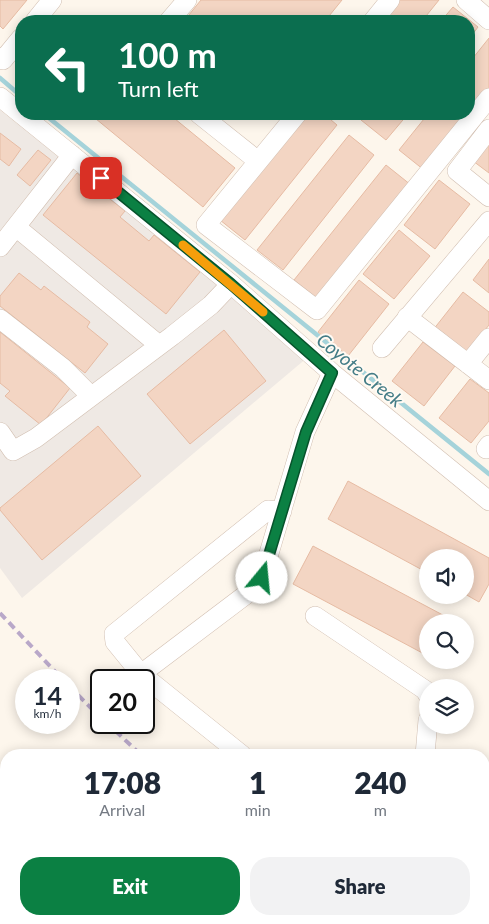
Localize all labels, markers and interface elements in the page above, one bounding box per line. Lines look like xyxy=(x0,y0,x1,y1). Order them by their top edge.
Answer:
text: 100 m xyxy=(118,33,217,75)
icon: left xyxy=(35,35,100,100)
text: Turn left xyxy=(118,75,199,102)
pin xyxy=(80,157,122,199)
icon: arrive xyxy=(87,164,115,192)
water label: Coyote Creek xyxy=(312,328,409,412)
map controls xyxy=(419,549,474,734)
button: sound xyxy=(419,549,474,604)
position arrow xyxy=(235,551,287,603)
button: search xyxy=(419,614,474,669)
speed limit sign: 20 xyxy=(90,669,155,734)
button: layers xyxy=(419,679,474,734)
text: 14 xyxy=(33,680,62,710)
text: km/h xyxy=(33,706,62,721)
text: 17:08 xyxy=(84,764,161,800)
text: 1 xyxy=(249,764,266,800)
text: 240 xyxy=(354,764,406,800)
text: Arrival xyxy=(99,800,145,819)
text: min xyxy=(245,800,271,819)
text: m xyxy=(374,800,387,819)
button: Exit xyxy=(20,857,240,915)
button: Share xyxy=(250,857,470,915)

